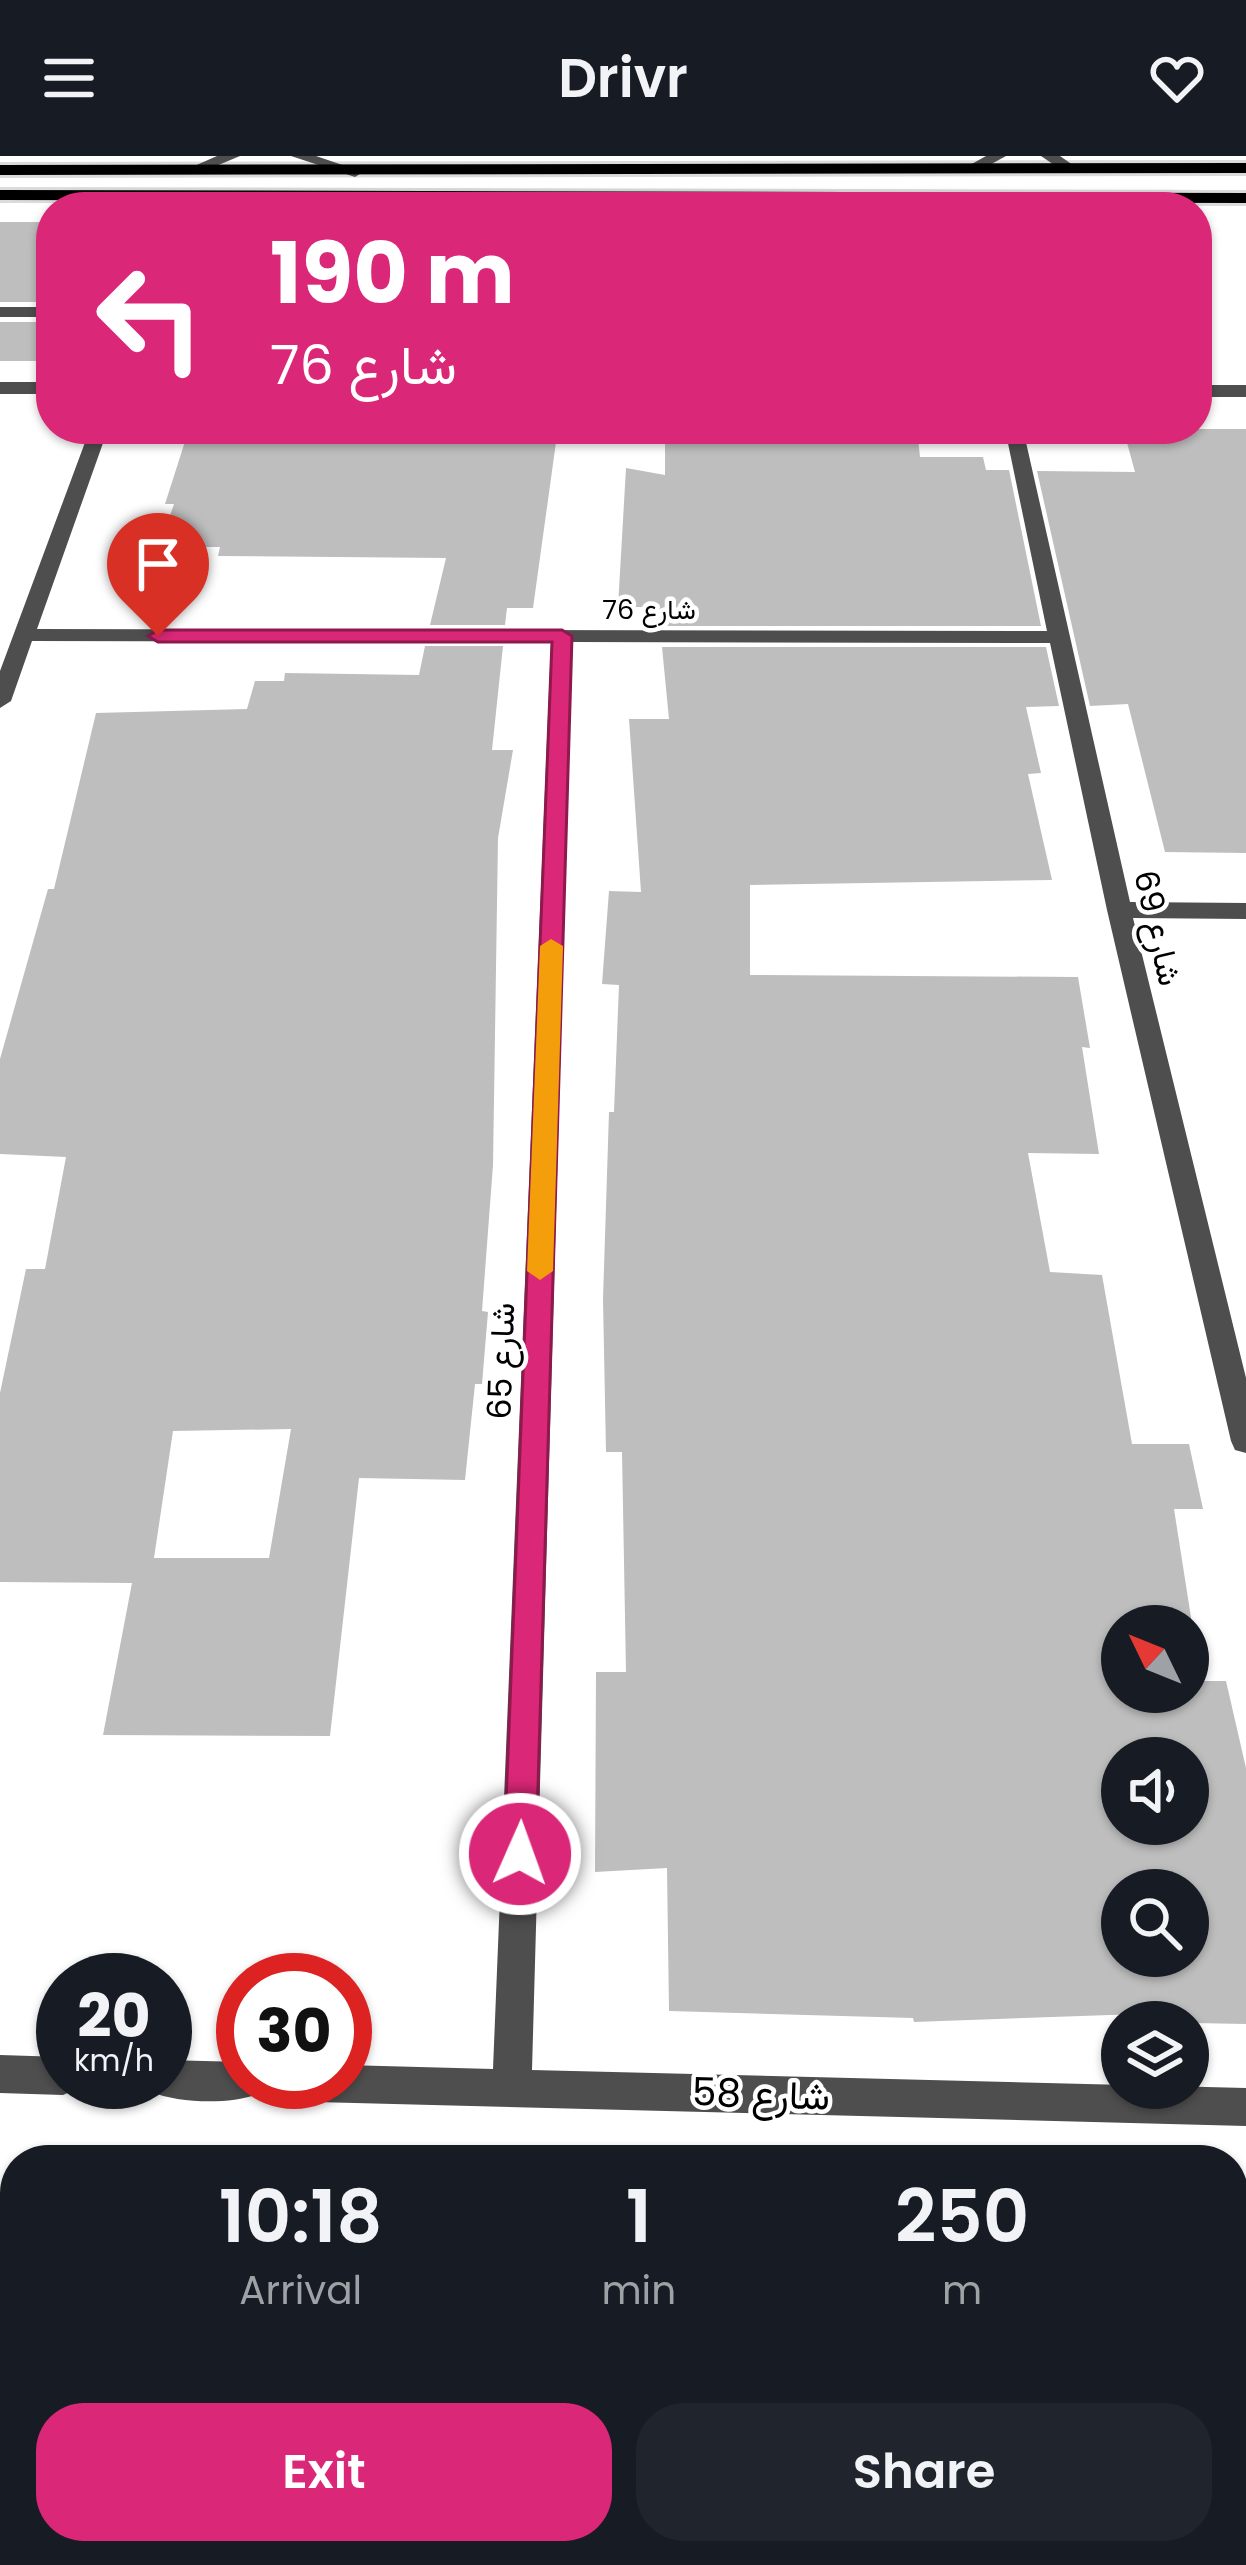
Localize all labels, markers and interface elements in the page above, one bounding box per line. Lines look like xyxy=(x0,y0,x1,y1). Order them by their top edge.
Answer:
text: Drivr xyxy=(558,40,688,116)
icon: menu xyxy=(36,45,102,111)
icon: heart xyxy=(1144,45,1210,111)
text: 190 m xyxy=(270,215,515,332)
icon: left xyxy=(72,240,228,396)
text: شارع 76 xyxy=(270,327,457,403)
pin xyxy=(107,513,209,636)
icon: arrive xyxy=(125,531,191,597)
street label: شارع 76 xyxy=(602,591,696,628)
street label: شارع 69 xyxy=(1122,866,1194,990)
street label: شارع 65 xyxy=(475,1302,527,1420)
north arrow xyxy=(1101,1605,1209,1713)
map controls xyxy=(1101,1605,1209,2109)
button: sound xyxy=(1101,1737,1209,1845)
position arrow xyxy=(457,1791,583,1917)
button: search xyxy=(1101,1869,1209,1977)
speed limit sign: 30 xyxy=(216,1953,372,2109)
text: 20 xyxy=(77,1974,151,2058)
button: layers xyxy=(1101,2001,1209,2109)
text: km/h xyxy=(74,2039,154,2082)
street label: شارع 58 xyxy=(691,2064,831,2124)
text: 10:18 xyxy=(219,2166,383,2267)
text: 1 xyxy=(626,2166,652,2267)
text: 250 xyxy=(895,2166,1029,2267)
text: Arrival xyxy=(239,2263,362,2318)
text: min xyxy=(601,2263,676,2318)
text: m xyxy=(942,2263,982,2318)
button: Exit xyxy=(36,2403,612,2541)
button: Share xyxy=(636,2403,1212,2541)

